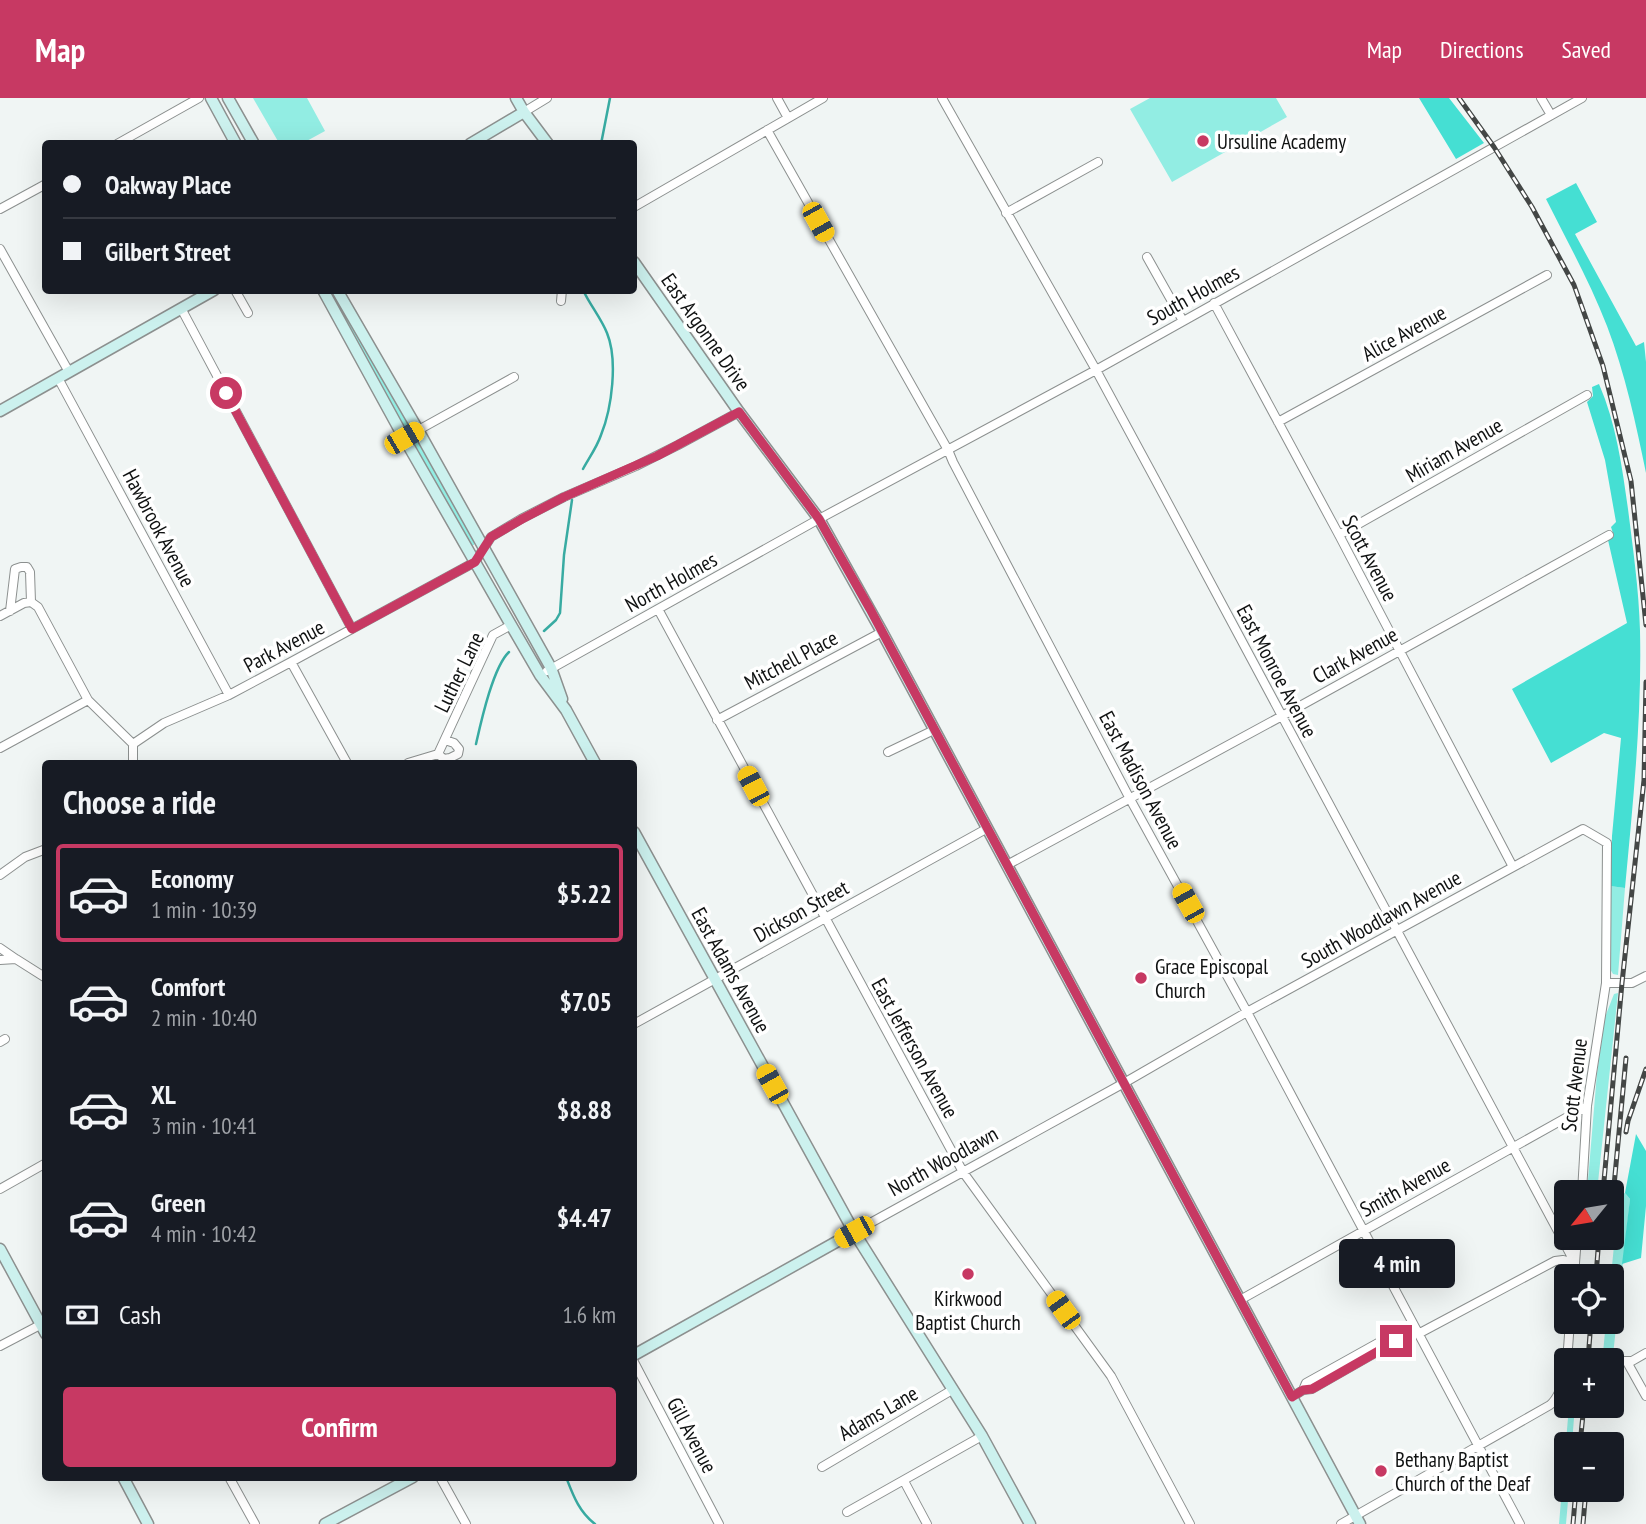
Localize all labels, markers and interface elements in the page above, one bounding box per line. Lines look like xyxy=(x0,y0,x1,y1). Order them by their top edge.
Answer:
text: Map xyxy=(35,28,85,71)
text: Map xyxy=(1367,34,1402,65)
text: Directions xyxy=(1440,34,1524,65)
text: Saved xyxy=(1562,34,1611,65)
place label: Ursuline Academy xyxy=(1217,128,1346,155)
marker: Ursuline Academy xyxy=(1195,133,1211,149)
text: Oakway Place xyxy=(105,168,231,201)
car xyxy=(799,199,838,245)
text: Gilbert Street xyxy=(105,235,230,268)
street label: South Holmes xyxy=(1142,259,1244,331)
street label: East Argonne Drive xyxy=(655,268,757,396)
street label: Alice Avenue xyxy=(1357,299,1451,367)
route start xyxy=(210,377,242,409)
street label: Miriam Avenue xyxy=(1401,411,1507,489)
car xyxy=(381,418,428,458)
street label: Hawbrook Avenue xyxy=(117,464,201,592)
street label: Scott Avenue xyxy=(1336,510,1404,606)
street label: North Holmes xyxy=(620,546,722,618)
street label: East Monroe Avenue xyxy=(1231,600,1323,742)
street label: Park Avenue xyxy=(239,613,329,679)
street label: Clark Avenue xyxy=(1308,621,1402,689)
street label: Mitchell Place xyxy=(740,624,842,696)
street label: Luther Lane xyxy=(428,627,490,717)
street label: East Madison Avenue xyxy=(1093,706,1189,854)
car xyxy=(734,763,773,809)
text: Choose a ride xyxy=(63,781,216,823)
icon: car xyxy=(67,862,130,925)
text: Economy xyxy=(151,862,233,895)
street label: South Woodlawn Avenue xyxy=(1296,864,1466,974)
street label: Dickson Street xyxy=(749,874,853,948)
text: $5.22 xyxy=(557,877,612,910)
car xyxy=(1169,880,1208,926)
text: 1 min · 10:39 xyxy=(151,895,257,924)
street label: East Adams Avenue xyxy=(685,903,777,1037)
place label: Grace Episcopal Church xyxy=(1155,953,1268,1004)
icon: car xyxy=(67,970,130,1033)
text: Comfort xyxy=(151,970,225,1003)
marker: Grace Episcopal Church xyxy=(1133,970,1149,986)
street label: East Jefferson Avenue xyxy=(865,973,965,1123)
text: $7.05 xyxy=(559,985,612,1018)
text: 2 min · 10:40 xyxy=(151,1003,257,1032)
street label: Scott Avenue xyxy=(1555,1037,1593,1133)
car xyxy=(753,1061,792,1107)
icon: car xyxy=(67,1078,130,1141)
text: XL xyxy=(151,1078,176,1111)
text: $8.88 xyxy=(557,1093,612,1126)
text: 3 min · 10:41 xyxy=(151,1111,257,1140)
street label: North Woodlawn xyxy=(883,1120,1003,1202)
street label: Smith Avenue xyxy=(1355,1151,1455,1223)
north arrow xyxy=(1554,1180,1624,1250)
map controls xyxy=(1554,1180,1624,1502)
icon: car xyxy=(67,1186,130,1249)
text: Green xyxy=(151,1186,206,1219)
text: $4.47 xyxy=(557,1201,612,1234)
car xyxy=(831,1213,878,1251)
text: 4 min · 10:42 xyxy=(151,1219,257,1248)
callout: 4 min xyxy=(1338,1240,1454,1288)
text: 4 min xyxy=(1374,1249,1420,1278)
button: locate xyxy=(1554,1264,1624,1334)
marker: Kirkwood Baptist Church xyxy=(960,1266,976,1282)
place label: Kirkwood Baptist Church xyxy=(915,1285,1021,1336)
car xyxy=(1043,1287,1084,1333)
icon: cash xyxy=(63,1296,101,1334)
text: Cash xyxy=(119,1298,161,1331)
text: 1.6 km xyxy=(562,1300,616,1329)
route end xyxy=(1380,1325,1412,1357)
button: + xyxy=(1554,1348,1624,1418)
street label: Adams Lane xyxy=(833,1379,923,1447)
button: Confirm xyxy=(63,1387,616,1467)
street label: Gill Avenue xyxy=(661,1393,723,1477)
button: − xyxy=(1554,1432,1624,1502)
place label: Bethany Baptist Church of the Deaf xyxy=(1395,1446,1531,1497)
marker: Bethany Baptist Church of the Deaf xyxy=(1373,1463,1389,1479)

